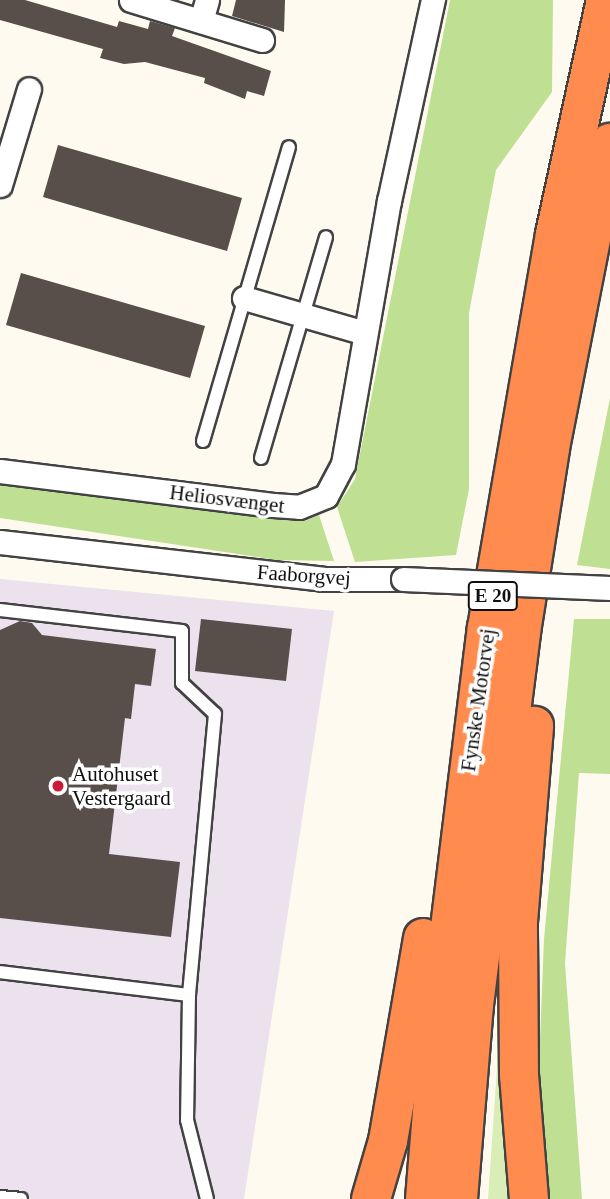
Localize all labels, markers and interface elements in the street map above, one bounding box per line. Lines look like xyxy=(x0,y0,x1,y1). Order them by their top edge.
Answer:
street label: Heliosvænget xyxy=(168,479,286,519)
street label: Faaborgvej xyxy=(256,559,352,591)
road number: E 20 xyxy=(467,580,519,611)
street label: Fynske Motorvej xyxy=(455,627,501,773)
place label: Autohuset Vestergaard xyxy=(72,761,171,811)
marker: Autohuset Vestergaard xyxy=(50,778,66,794)

